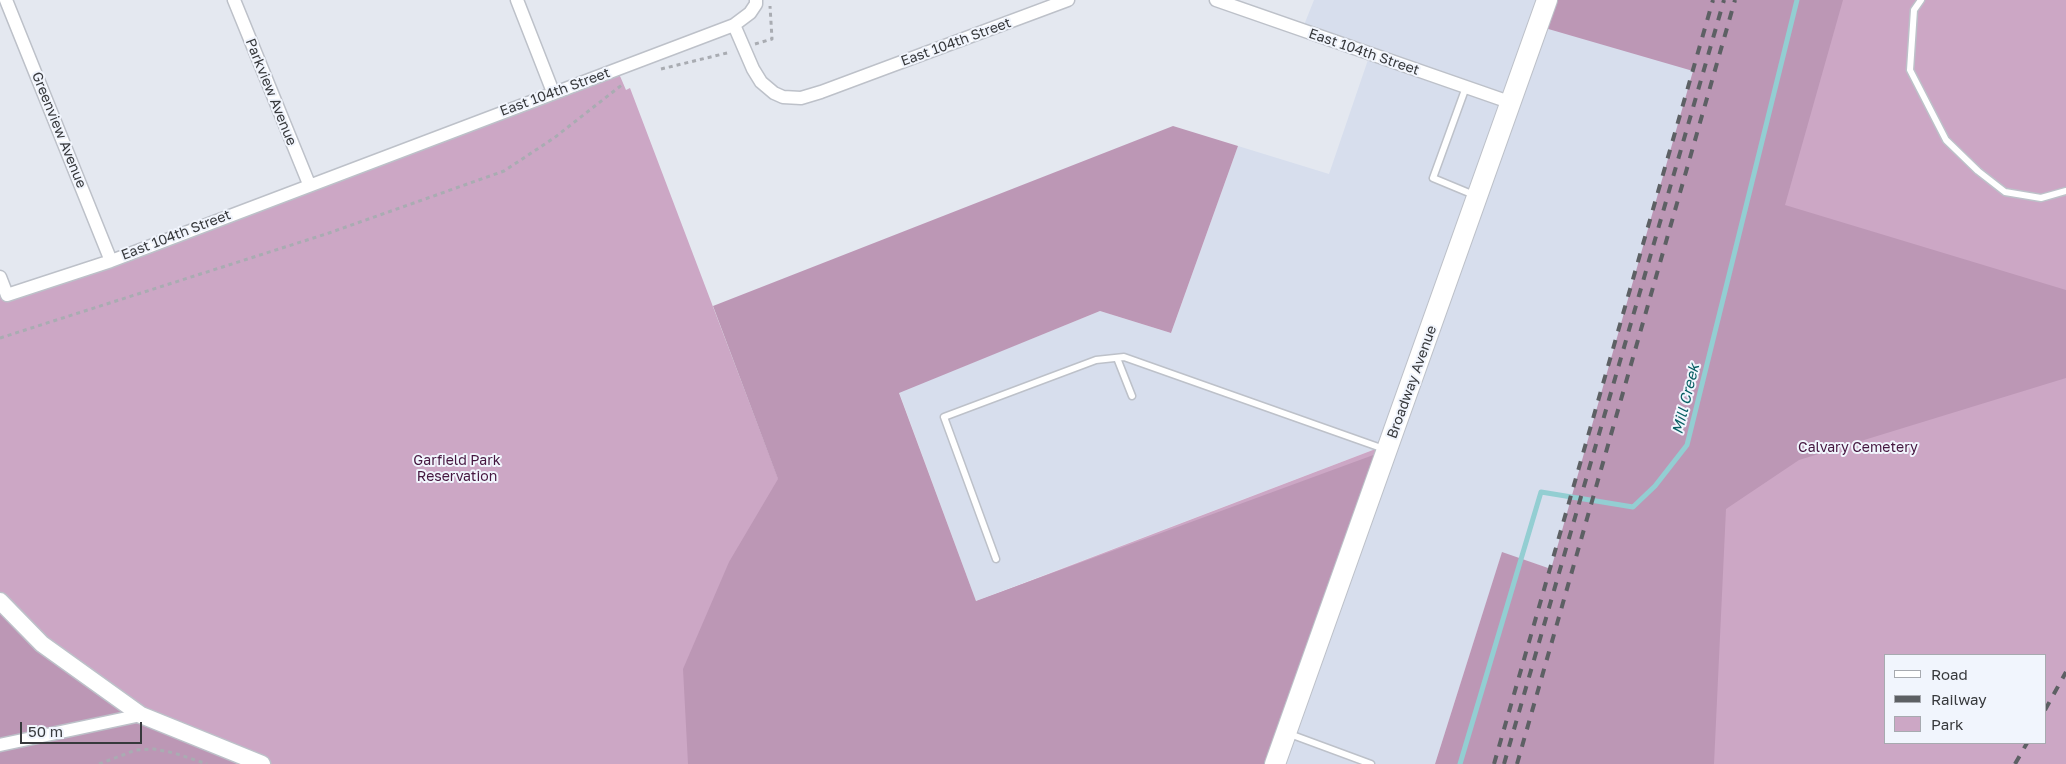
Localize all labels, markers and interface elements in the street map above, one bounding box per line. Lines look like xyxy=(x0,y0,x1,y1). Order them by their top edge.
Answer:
street label: East 104th Street xyxy=(899,14,1013,70)
street label: East 104th Street xyxy=(1306,25,1422,79)
street label: Parkview Avenue xyxy=(242,36,300,148)
street label: East 104th Street xyxy=(498,64,612,120)
street label: Greenview Avenue xyxy=(28,70,90,190)
street label: East 104th Street xyxy=(119,206,233,264)
street label: Broadway Avenue xyxy=(1384,323,1440,441)
water label: Mill Creek xyxy=(1669,362,1703,436)
park label: Calvary Cemetery xyxy=(1798,440,1918,456)
park label: Garfield Park Reservation xyxy=(413,453,501,486)
legend xyxy=(1884,654,2046,744)
text: Road xyxy=(1931,665,1968,683)
text: Railway xyxy=(1931,690,1987,708)
scale bar xyxy=(22,712,145,744)
text: Park xyxy=(1931,715,1963,733)
text: 50 m xyxy=(28,722,63,740)

